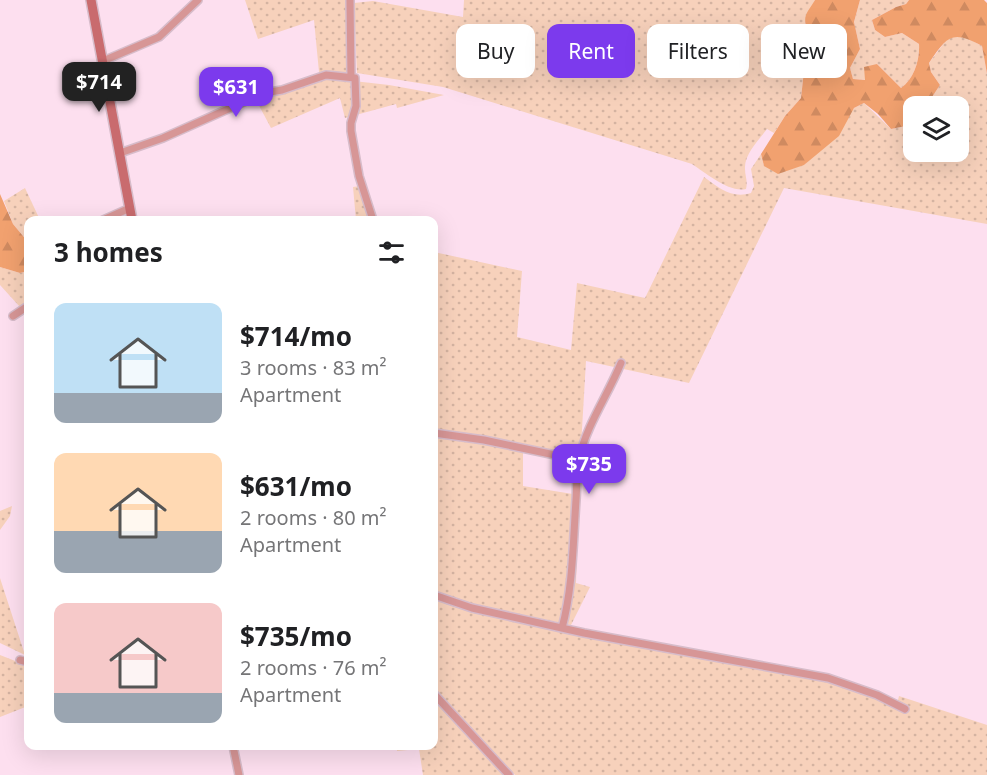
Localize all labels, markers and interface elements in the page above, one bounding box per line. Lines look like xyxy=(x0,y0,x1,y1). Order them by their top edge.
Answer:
chip: Buy xyxy=(456,24,535,78)
chip: Rent xyxy=(547,24,635,78)
chip: Filters xyxy=(647,24,749,78)
chip: New xyxy=(761,24,847,78)
pin: $714 xyxy=(63,62,135,113)
pin: $631 xyxy=(200,67,272,118)
text: $714 xyxy=(76,68,122,95)
text: $631 xyxy=(213,73,259,100)
map controls xyxy=(903,96,969,162)
button: layers xyxy=(903,96,969,162)
text: 3 homes xyxy=(54,234,163,270)
icon: filters xyxy=(375,236,408,269)
text: $714/mo xyxy=(240,318,352,354)
icon: home xyxy=(102,327,174,399)
text: 3 rooms · 83 m² xyxy=(240,354,387,381)
text: Apartment xyxy=(240,381,341,408)
pin: $735 xyxy=(553,444,625,495)
text: $735 xyxy=(566,450,612,477)
text: $631/mo xyxy=(240,468,352,504)
icon: home xyxy=(102,477,174,549)
text: 2 rooms · 80 m² xyxy=(240,504,387,531)
text: Apartment xyxy=(240,531,341,558)
text: $735/mo xyxy=(240,618,352,654)
icon: home xyxy=(102,627,174,699)
text: 2 rooms · 76 m² xyxy=(240,654,387,681)
text: Apartment xyxy=(240,681,341,708)

